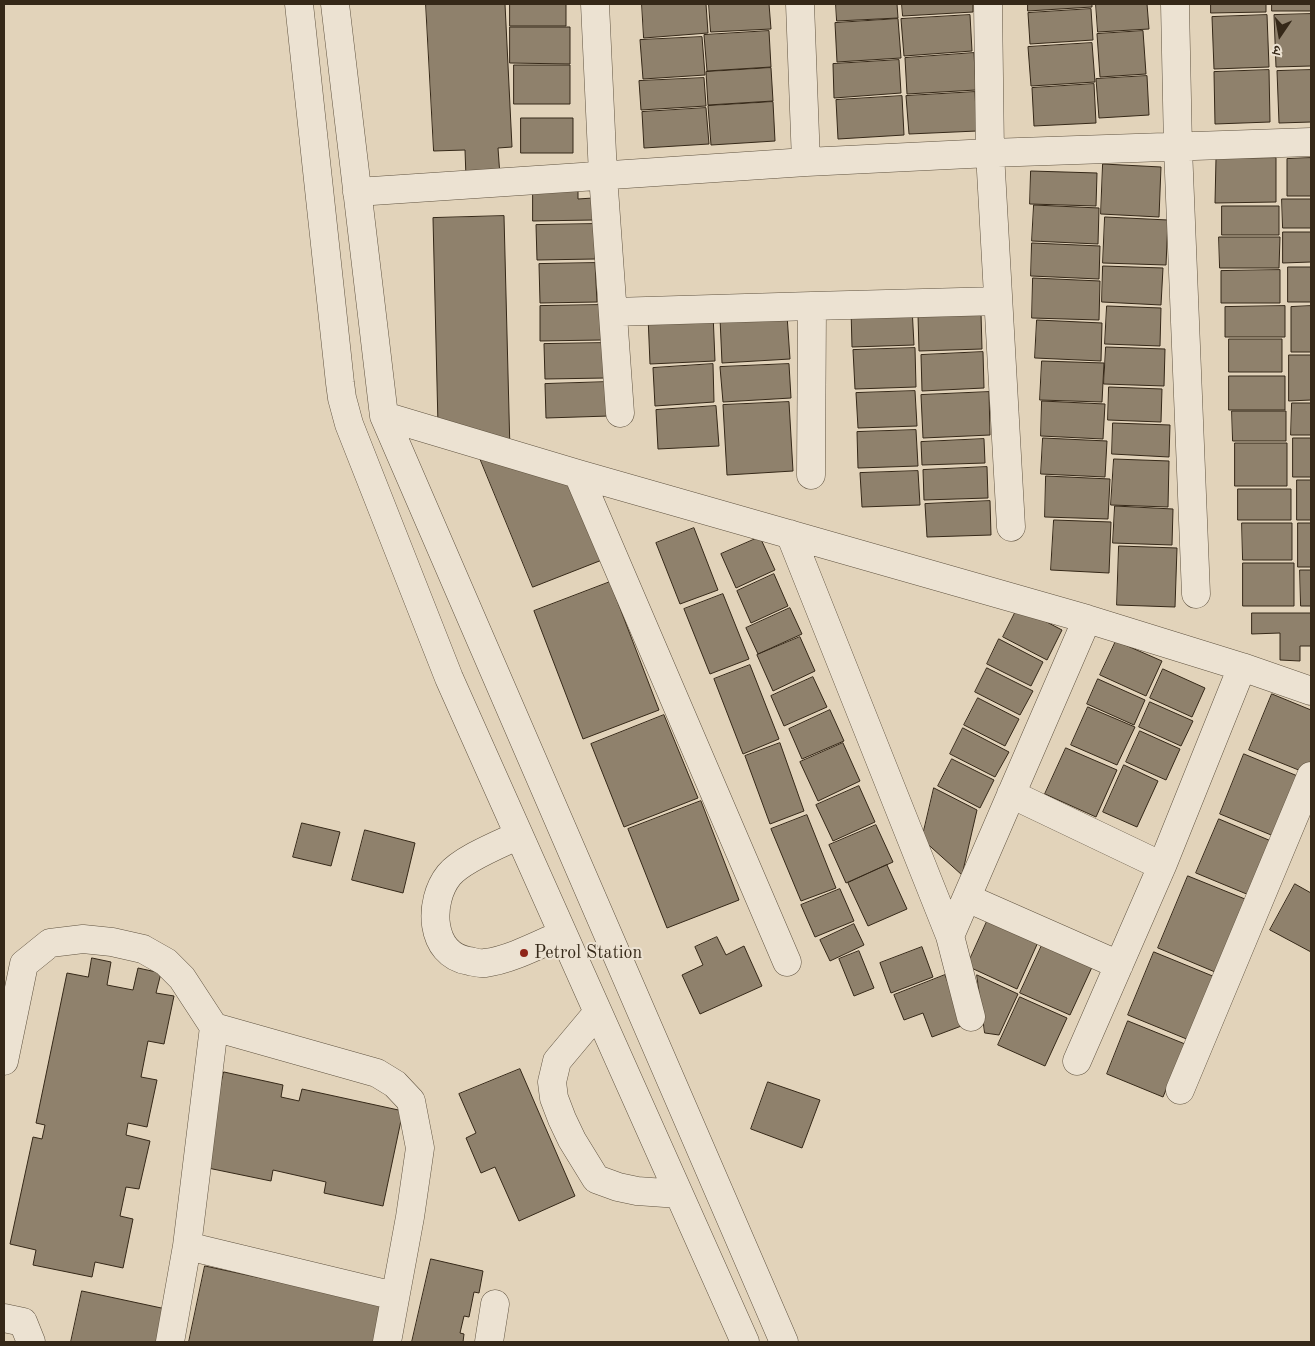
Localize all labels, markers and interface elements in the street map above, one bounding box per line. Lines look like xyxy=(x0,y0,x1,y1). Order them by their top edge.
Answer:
north arrow xyxy=(1255,10,1305,60)
text: उ xyxy=(1272,42,1282,57)
place label: Petrol Station xyxy=(534,942,642,964)
marker: Petrol Station xyxy=(518,947,530,959)

